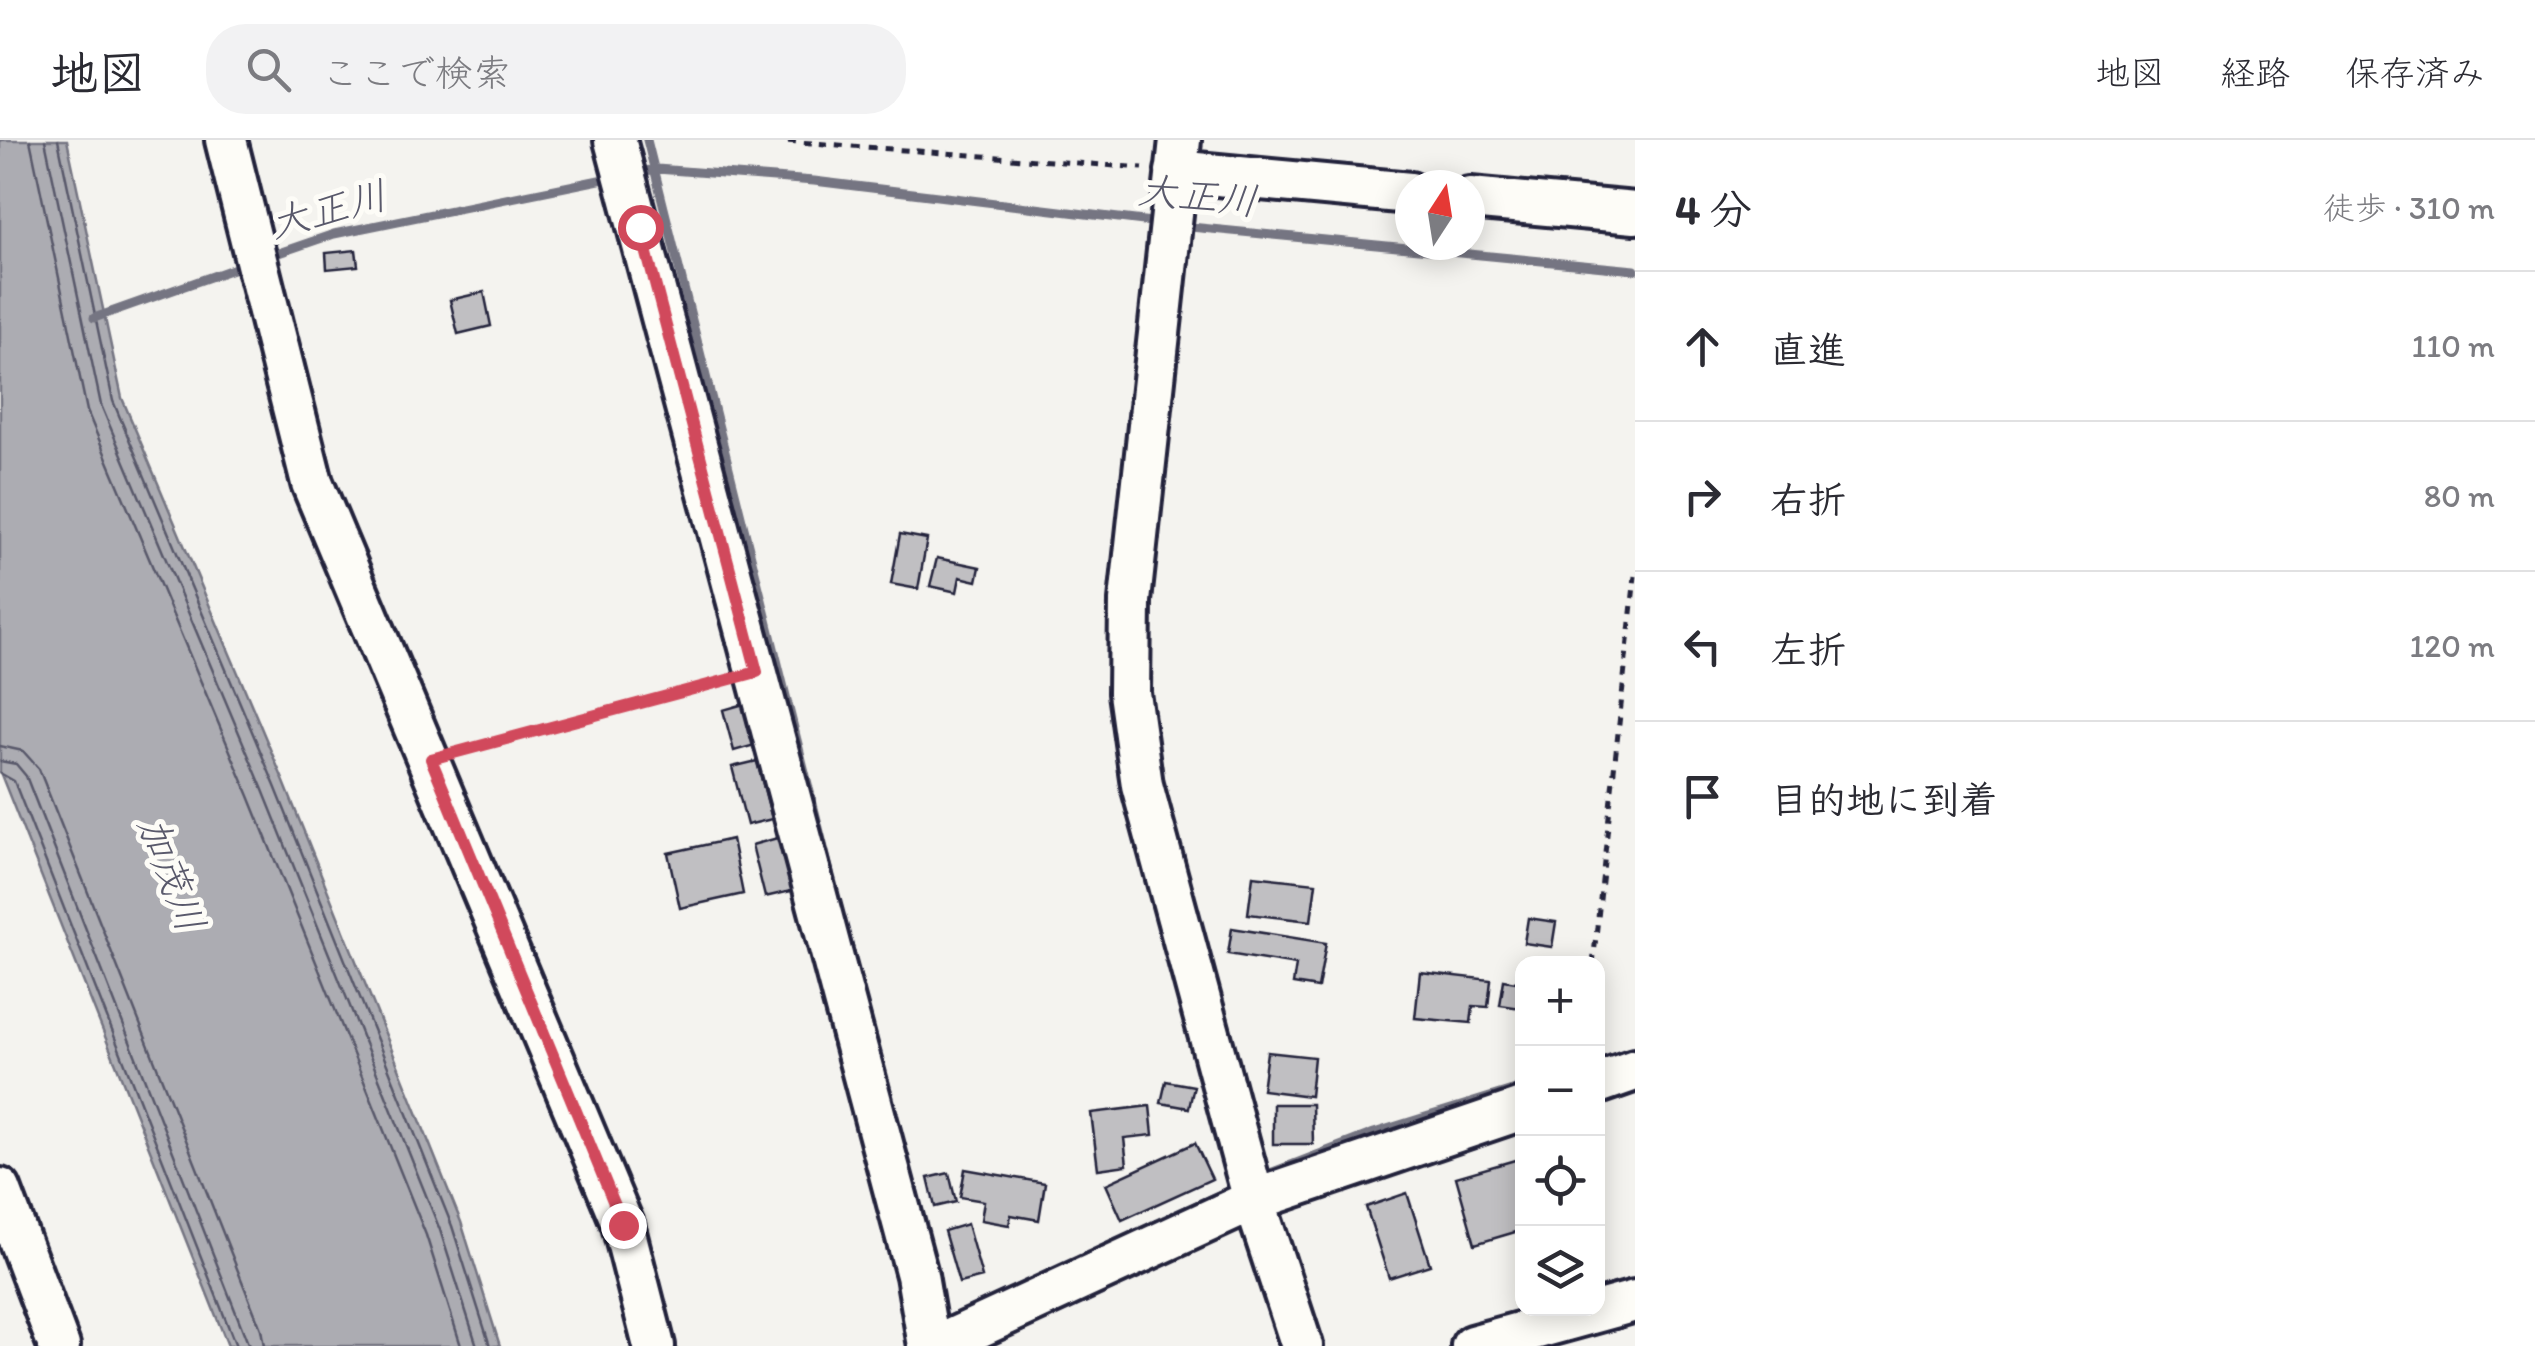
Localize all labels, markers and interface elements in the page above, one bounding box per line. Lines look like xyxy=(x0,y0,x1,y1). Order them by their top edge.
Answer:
search box xyxy=(206,24,906,114)
icon: search xyxy=(241,42,296,97)
text: 地図 xyxy=(50,44,146,102)
text: ここで検索 xyxy=(321,50,511,96)
text: 地図 xyxy=(2095,52,2165,94)
text: 経路 xyxy=(2220,52,2290,94)
text: 保存済み xyxy=(2345,52,2485,94)
water label: 大正川 xyxy=(1136,165,1260,225)
water label: 大正川 xyxy=(264,170,392,248)
north arrow xyxy=(1395,170,1485,260)
text: 4 分 xyxy=(1675,184,1752,235)
text: 徒歩 · 310 m xyxy=(2323,189,2495,227)
route start xyxy=(618,205,664,251)
icon: ahead xyxy=(1675,319,1730,374)
text: 直進 xyxy=(1770,327,1846,373)
text: 110 m xyxy=(2411,327,2495,365)
icon: right xyxy=(1675,469,1730,524)
text: 右折 xyxy=(1770,477,1846,523)
text: 80 m xyxy=(2424,477,2495,515)
icon: left xyxy=(1675,619,1730,674)
text: 左折 xyxy=(1770,627,1846,673)
text: 120 m xyxy=(2409,627,2495,665)
icon: arrive xyxy=(1675,769,1730,824)
text: 目的地に到着 xyxy=(1770,777,1998,823)
water label: 加茂川 xyxy=(128,809,216,939)
map controls xyxy=(1515,956,1605,1316)
button: + xyxy=(1515,956,1605,1046)
button: − xyxy=(1515,1046,1605,1136)
button: locate xyxy=(1515,1136,1605,1226)
route end xyxy=(601,1203,647,1249)
button: layers xyxy=(1515,1226,1605,1316)

